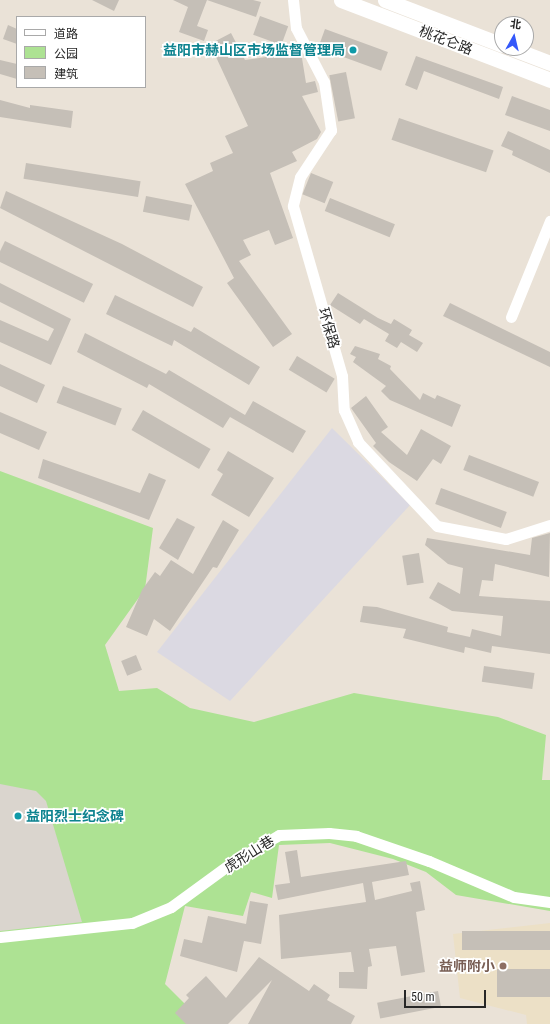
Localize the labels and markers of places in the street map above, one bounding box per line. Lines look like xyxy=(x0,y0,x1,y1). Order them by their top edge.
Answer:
place label: 益阳市赫山区市场监督管理局 xyxy=(163,42,345,58)
marker: 益阳市赫山区市场监督管理局 xyxy=(348,45,358,55)
place label: 益阳烈士纪念碑 xyxy=(26,808,124,824)
marker: 益阳烈士纪念碑 xyxy=(13,811,23,821)
place label: 益师附小 xyxy=(439,958,495,974)
marker: 益师附小 xyxy=(498,961,508,971)

